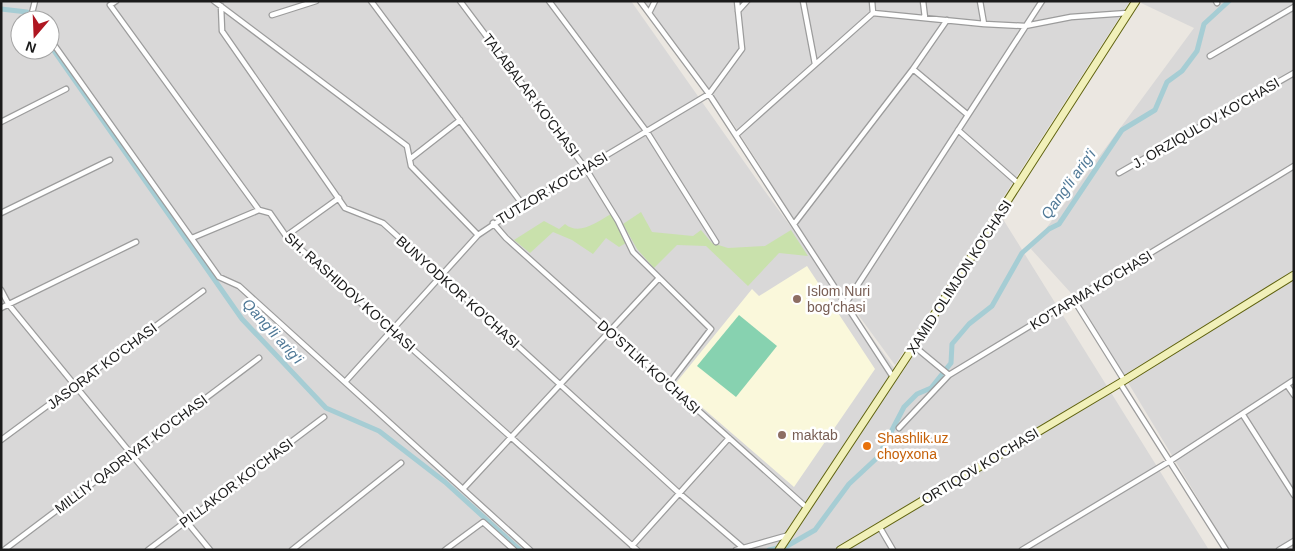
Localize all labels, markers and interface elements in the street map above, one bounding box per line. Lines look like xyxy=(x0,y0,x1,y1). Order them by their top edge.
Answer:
north arrow xyxy=(10,10,60,60)
street label: TALABALAR KO'CHASI xyxy=(480,30,582,160)
text: N xyxy=(23,38,38,57)
street label: J. ORZIQULOV KO'CHASI xyxy=(1130,74,1282,172)
water label: Qang'li arig'i xyxy=(1037,145,1099,222)
street label: TUTZOR KO'CHASI xyxy=(494,149,610,227)
street label: XAMID OLIMJON KO'CHASI xyxy=(903,197,1015,357)
street label: SH. RASHIDOV KO'CHASI xyxy=(282,229,418,355)
street label: BUNYODKOR KO'CHASI xyxy=(393,233,523,351)
street label: KO'TARMA KO'CHASI xyxy=(1027,247,1155,333)
place label: Islom Nuri bog'chasi xyxy=(807,283,870,315)
marker: Islom Nuri bog'chasi xyxy=(791,293,803,305)
water label: Qang'li arig'i xyxy=(239,295,307,367)
street label: DO'STLIK KO'CHASI xyxy=(595,317,703,417)
street label: JASORAT KO'CHASI xyxy=(44,320,160,412)
street label: MILLIY QADRIYAT KO'CHASI xyxy=(52,391,210,517)
street label: ORTIQOV KO'CHASI xyxy=(918,425,1042,507)
place label: maktab xyxy=(792,427,838,443)
marker: maktab xyxy=(776,429,788,441)
place label: Shashlik.uz choyxona xyxy=(877,430,949,462)
street label: PILLAKOR KO'CHASI xyxy=(176,435,296,531)
marker: Shashlik.uz choyxona xyxy=(861,440,873,452)

